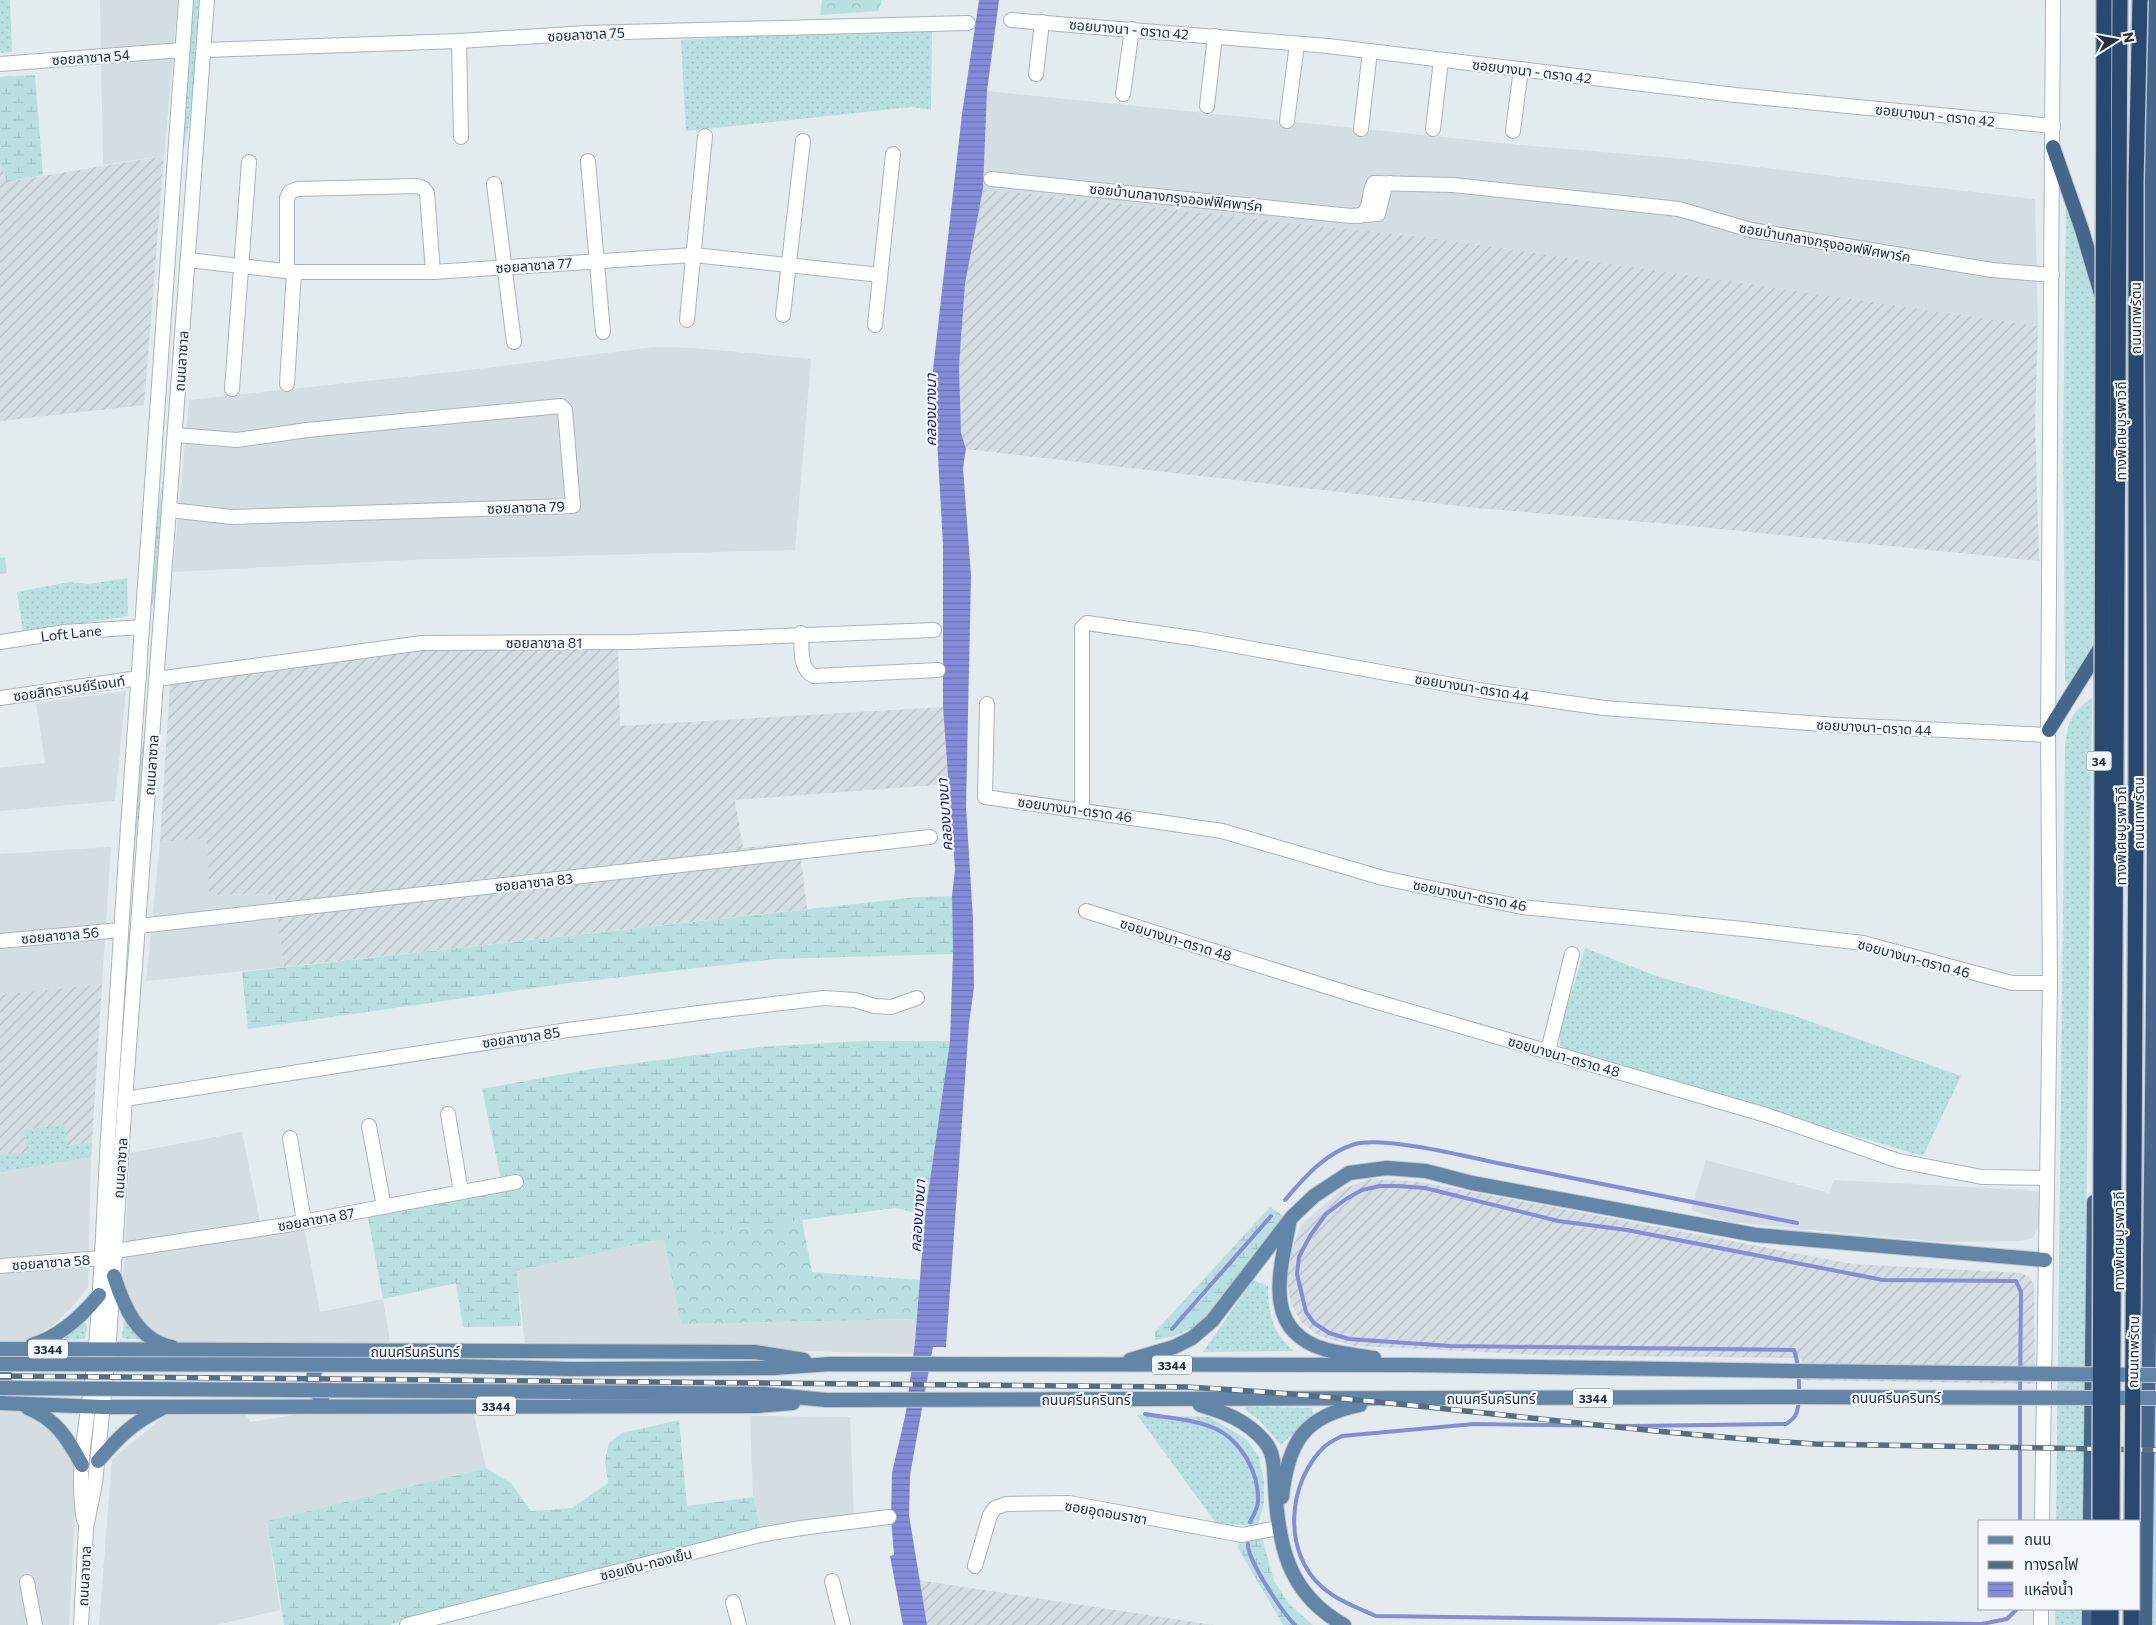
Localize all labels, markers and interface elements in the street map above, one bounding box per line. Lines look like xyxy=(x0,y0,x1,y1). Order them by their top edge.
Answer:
street label: ซอยบางนา - ตราด 42 xyxy=(1068,15,1190,43)
north arrow xyxy=(2091,15,2141,65)
street label: ซอยลาซาล 75 xyxy=(547,23,625,45)
text: N xyxy=(2120,31,2139,44)
street label: ซอยลาซาล 54 xyxy=(51,46,131,68)
street label: ซอยบางนา - ตราด 42 xyxy=(1471,55,1593,87)
street label: ซอยบางนา - ตราด 42 xyxy=(1874,100,1996,130)
street label: ซอยบ้านกลางกรุงออฟฟิศพาร์ค xyxy=(1088,179,1263,216)
street label: ซอยบ้านกลางกรุงออฟฟิศพาร์ค xyxy=(1738,219,1912,266)
street label: ซอยลาซาล 77 xyxy=(495,254,573,276)
street label: ถนนเทพรัตน xyxy=(2127,282,2144,354)
street label: ถนนลาซาล xyxy=(170,330,192,392)
water label: คลองบางนา xyxy=(921,373,939,446)
street label: ทางพิเศษบูรพาวิถี xyxy=(2112,381,2130,481)
street label: ซอยลาซาล 79 xyxy=(487,497,565,517)
street label: Loft Lane xyxy=(40,621,102,645)
street label: ซอยลาซาล 81 xyxy=(506,634,582,651)
street label: ซอยบางนา-ตราด 44 xyxy=(1414,670,1531,705)
street label: ซอยสิทธารมย์รีเจนท์ xyxy=(12,672,126,704)
street label: ซอยบางนา-ตราด 44 xyxy=(1816,715,1933,739)
street label: ถนนลาซาล xyxy=(140,734,162,796)
road number: 34 xyxy=(2086,751,2112,770)
water label: คลองบางนา xyxy=(932,777,956,852)
street label: ถนนเทพรัตน xyxy=(2130,777,2147,849)
street label: ทางพิเศษบูรพาวิถี xyxy=(2112,786,2130,886)
street label: ซอยบางนา-ตราด 46 xyxy=(1017,793,1133,825)
street label: ซอยลาซาล 83 xyxy=(494,869,574,895)
street label: ซอยบางนา-ตราด 46 xyxy=(1412,876,1528,914)
street label: ซอยบางนา-ตราด 48 xyxy=(1118,914,1234,964)
street label: ซอยลาซาล 56 xyxy=(20,923,100,947)
street label: ซอยบางนา-ตราด 46 xyxy=(1856,935,1972,981)
street label: ซอยลาซาล 85 xyxy=(481,1023,561,1051)
street label: ซอยบางนา-ตราด 48 xyxy=(1506,1032,1622,1080)
street label: ถนนลาซาล xyxy=(109,1137,131,1199)
water label: คลองบางนา xyxy=(905,1178,929,1253)
street label: ทางพิเศษบูรพาวิถี xyxy=(2110,1191,2128,1291)
street label: ซอยลาซาล 87 xyxy=(276,1204,356,1234)
street label: ซอยลาซาล 58 xyxy=(11,1251,91,1273)
street label: ถนนเทพรัตน xyxy=(2124,1316,2142,1388)
road number: 3344 xyxy=(28,1340,68,1358)
street label: ถนนศรีนครินทร์ xyxy=(370,1343,460,1360)
road number: 3344 xyxy=(1152,1356,1192,1374)
road number: 3344 xyxy=(1573,1389,1613,1408)
street label: ถนนศรีนครินทร์ xyxy=(1851,1389,1941,1406)
street label: ถนนศรีนครินทร์ xyxy=(1446,1390,1536,1407)
street label: ถนนศรีนครินทร์ xyxy=(1041,1391,1131,1408)
road number: 3344 xyxy=(476,1396,516,1415)
street label: ซอยอุดอนราชา xyxy=(1063,1496,1149,1529)
legend xyxy=(1978,1520,2141,1610)
text: ถนน xyxy=(2024,1530,2051,1548)
street label: ซอยเงิน-ทองเย็น xyxy=(598,1544,694,1584)
street label: ถนนลาซาล xyxy=(74,1545,94,1607)
text: ทางรถไฟ xyxy=(2024,1555,2078,1573)
text: แหล่งน้ำ xyxy=(2024,1579,2073,1598)

